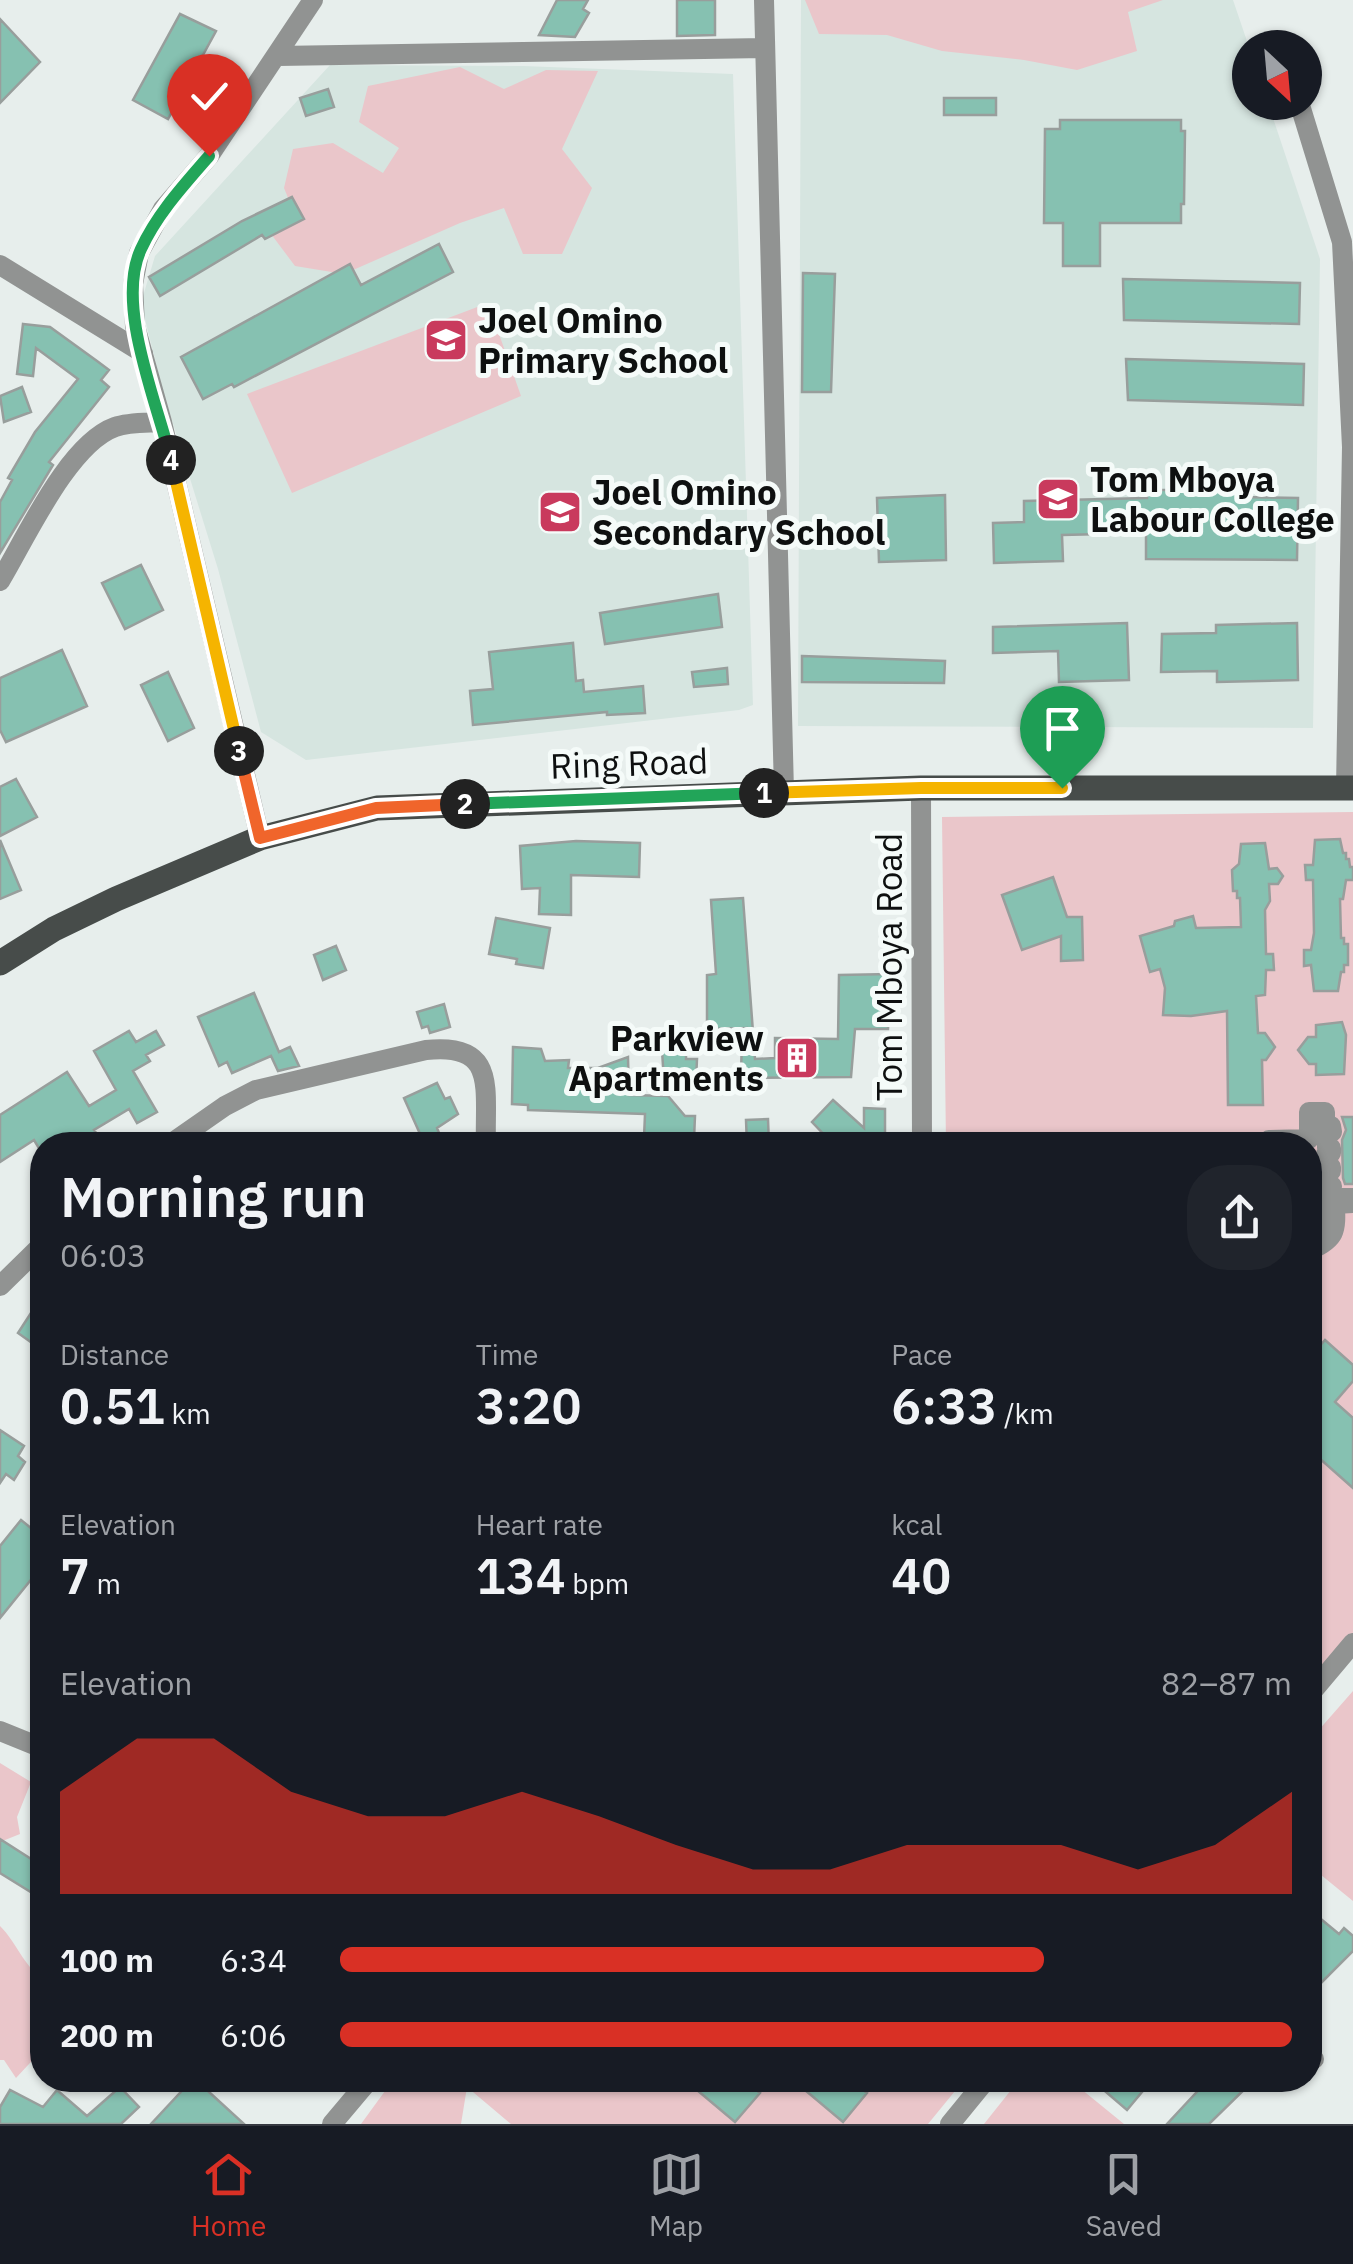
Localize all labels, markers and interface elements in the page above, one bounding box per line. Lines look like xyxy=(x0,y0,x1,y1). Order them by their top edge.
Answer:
north arrow xyxy=(1232,30,1322,120)
map controls xyxy=(1232,30,1322,120)
pin xyxy=(167,54,252,157)
icon: check xyxy=(182,69,237,124)
place label: Joel Omino Primary School xyxy=(478,297,728,383)
school or university icon: Joel Omino Primary School xyxy=(423,317,469,363)
pin: 4 xyxy=(146,435,196,485)
text: 4 xyxy=(163,441,179,478)
place label: Tom Mboya Labour College xyxy=(1090,456,1335,542)
place label: Joel Omino Secondary School xyxy=(592,469,885,555)
school or university icon: Tom Mboya Labour College xyxy=(1035,476,1081,522)
school or university icon: Joel Omino Secondary School xyxy=(537,489,583,535)
pin xyxy=(1020,686,1105,789)
icon: arrive xyxy=(1035,701,1090,756)
pin: 3 xyxy=(214,726,264,776)
text: 3 xyxy=(231,732,247,769)
street label: Ring Road xyxy=(549,737,709,789)
pin: 1 xyxy=(739,768,789,818)
text: 1 xyxy=(756,774,772,811)
pin: 2 xyxy=(440,779,490,829)
text: 2 xyxy=(457,785,473,822)
street label: Tom Mboya Road xyxy=(866,833,912,1101)
place label: Parkview Apartments xyxy=(568,1015,764,1101)
building icon: Parkview Apartments xyxy=(774,1035,820,1081)
text: Morning run xyxy=(60,1161,367,1232)
button: share xyxy=(1187,1165,1292,1270)
text: 06:03 xyxy=(60,1234,146,1276)
text: Distance xyxy=(60,1336,169,1373)
text: Time xyxy=(476,1336,539,1373)
text: Pace xyxy=(891,1336,952,1373)
text: 0.51 xyxy=(60,1373,165,1438)
text: 3:20 xyxy=(476,1373,582,1438)
text: 6:33 xyxy=(891,1373,997,1438)
text: km xyxy=(165,1395,211,1432)
text: /km xyxy=(997,1395,1054,1432)
text: Elevation xyxy=(60,1506,176,1543)
text: Heart rate xyxy=(476,1506,603,1543)
text: kcal xyxy=(891,1506,942,1543)
text: 7 xyxy=(60,1543,90,1608)
text: 134 xyxy=(476,1543,566,1608)
text: 40 xyxy=(891,1543,951,1608)
text: m xyxy=(90,1565,121,1602)
text: bpm xyxy=(566,1565,629,1602)
text: Elevation xyxy=(60,1662,193,1704)
text: 82–87 m xyxy=(1161,1662,1292,1704)
text: 100 m xyxy=(60,1939,154,1981)
text: 6:34 xyxy=(220,1939,287,1981)
text: 200 m xyxy=(60,2014,154,2056)
text: 6:06 xyxy=(220,2014,287,2056)
tab: Home xyxy=(191,2147,266,2244)
tab: Map xyxy=(649,2147,704,2244)
tab: Saved xyxy=(1086,2147,1162,2244)

